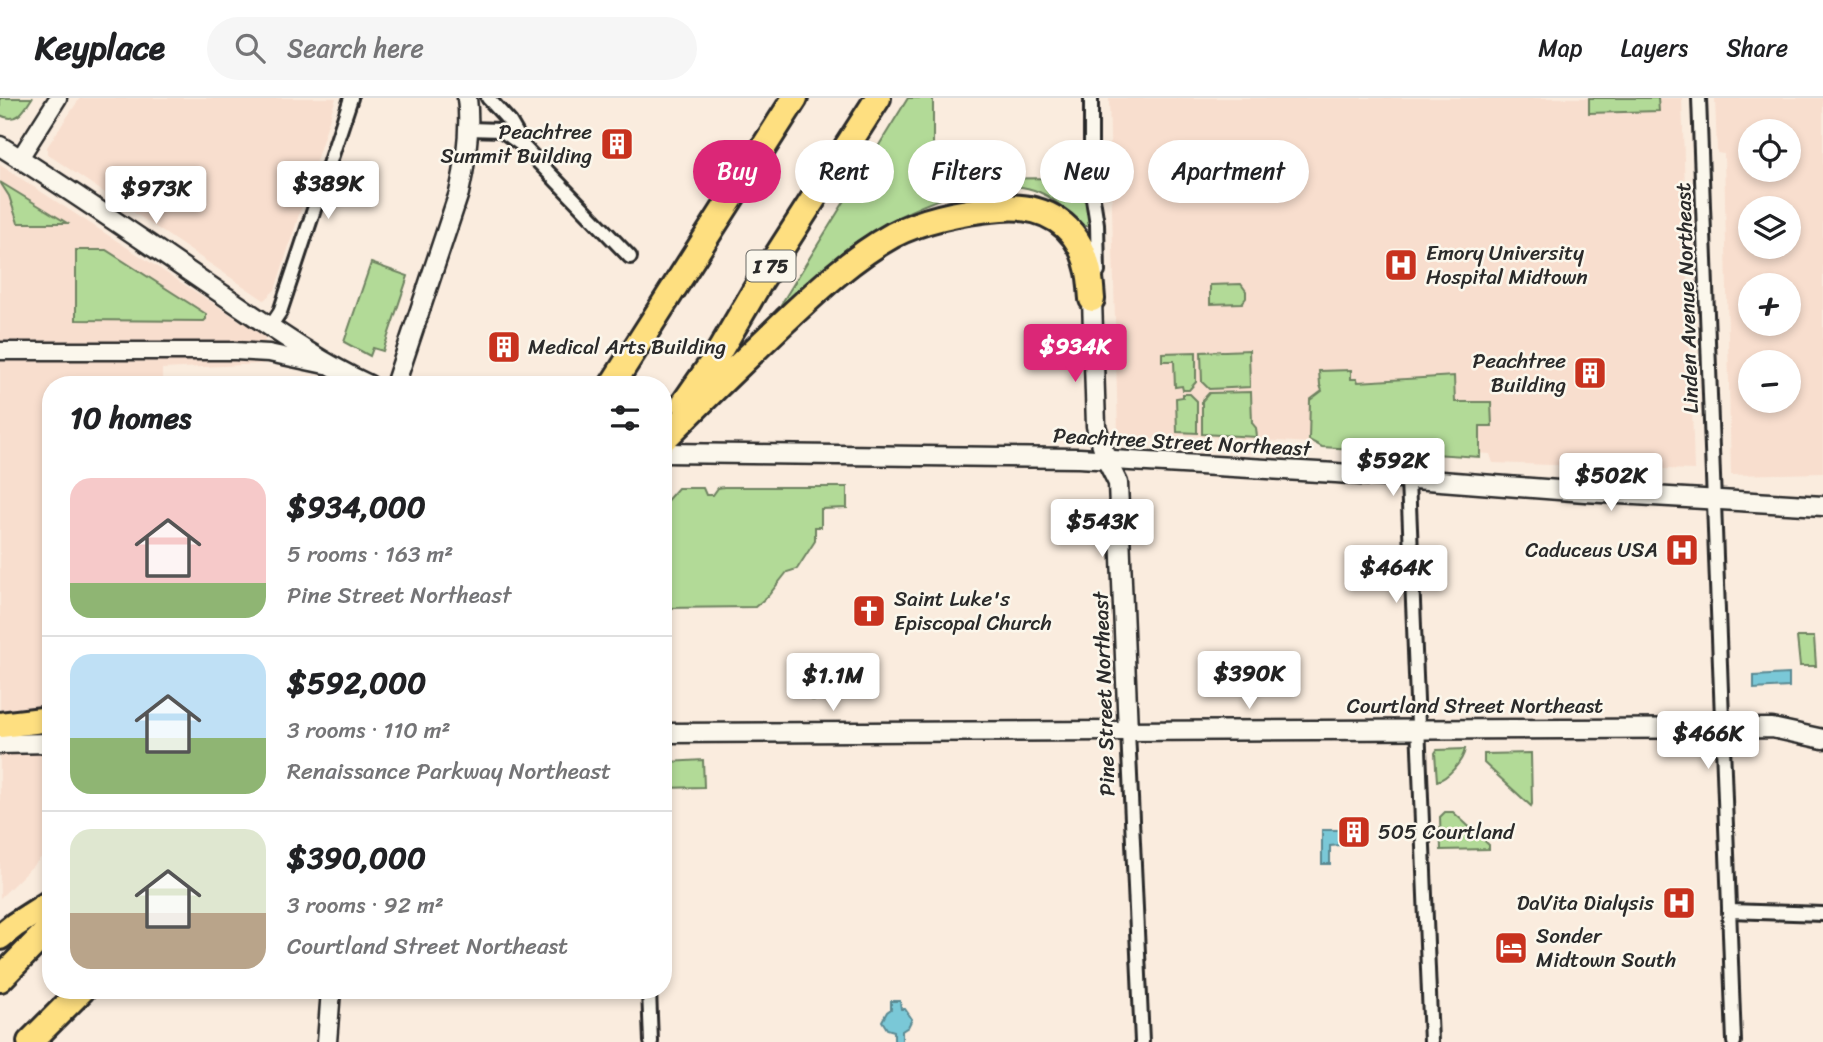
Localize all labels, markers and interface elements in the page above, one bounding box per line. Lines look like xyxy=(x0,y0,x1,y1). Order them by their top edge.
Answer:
search box xyxy=(207,17,697,80)
text: Keyplace xyxy=(35,19,165,77)
text: Search here xyxy=(287,25,424,71)
text: Map xyxy=(1538,27,1583,69)
text: Layers xyxy=(1621,27,1688,69)
text: Share xyxy=(1726,27,1788,69)
icon: search xyxy=(231,29,269,67)
place label: Peachtree Summit Building xyxy=(440,113,592,175)
map controls xyxy=(1738,119,1801,413)
button: locate xyxy=(1738,119,1801,182)
building icon: Peachtree Summit Building xyxy=(598,125,636,163)
chip: Buy xyxy=(693,140,781,203)
chip: Rent xyxy=(795,140,894,203)
chip: Filters xyxy=(908,140,1026,203)
chip: New xyxy=(1040,140,1134,203)
chip: Apartment xyxy=(1148,140,1309,203)
pin: $389K xyxy=(279,162,377,221)
text: $389K xyxy=(293,163,363,204)
pin: $973K xyxy=(107,166,205,226)
text: $973K xyxy=(121,168,191,209)
street label: Linden Avenue Northeast xyxy=(1664,182,1710,414)
button: layers xyxy=(1738,196,1801,259)
place label: Emory University Hospital Midtown xyxy=(1426,234,1588,296)
hospital icon: Emory University Hospital Midtown xyxy=(1382,246,1420,284)
road number: I 75 xyxy=(746,250,796,282)
button: + xyxy=(1738,273,1801,336)
pin: $934K xyxy=(1026,324,1124,384)
text: $934K xyxy=(1040,326,1110,367)
building icon: Medical Arts Building xyxy=(485,328,523,366)
place label: Medical Arts Building xyxy=(528,328,726,366)
place label: Peachtree Building xyxy=(1472,342,1566,404)
button: − xyxy=(1738,350,1801,413)
building icon: Peachtree Building xyxy=(1571,354,1609,392)
text: 10 homes xyxy=(70,391,191,445)
icon: filters xyxy=(606,399,644,437)
street label: Peachtree Street Northeast xyxy=(1052,416,1313,468)
pin: $592K xyxy=(1344,438,1442,498)
text: $592K xyxy=(1358,440,1428,481)
pin: $502K xyxy=(1562,454,1660,513)
text: $502K xyxy=(1575,455,1647,496)
text: $934,000 xyxy=(287,480,426,534)
pin: $543K xyxy=(1053,500,1151,559)
text: $543K xyxy=(1067,501,1137,542)
icon: home xyxy=(126,506,210,590)
place label: Caduceus USA xyxy=(1525,531,1658,569)
hospital icon: Caduceus USA xyxy=(1663,531,1701,569)
text: 5 rooms · 163 m² xyxy=(287,534,453,575)
pin: $464K xyxy=(1347,546,1445,605)
text: $464K xyxy=(1360,547,1432,588)
text: Pine Street Northeast xyxy=(287,575,511,616)
place label: Saint Luke's Episcopal Church xyxy=(894,580,1052,642)
street label: Pine Street Northeast xyxy=(1081,590,1127,797)
church icon: Saint Luke's Episcopal Church xyxy=(850,592,888,630)
pin: $390K xyxy=(1200,652,1298,711)
text: $390K xyxy=(1214,653,1284,694)
pin: $1.1M xyxy=(784,654,882,713)
text: $1.1M xyxy=(803,655,863,696)
text: $592,000 xyxy=(287,656,426,710)
icon: home xyxy=(126,682,210,766)
street label: Courtland Street Northeast xyxy=(1347,687,1603,725)
text: 3 rooms · 110 m² xyxy=(287,710,451,751)
pin: $466K xyxy=(1659,712,1757,771)
text: $466K xyxy=(1673,713,1743,754)
text: Renaissance Parkway Northeast xyxy=(287,751,611,792)
building icon: 505 Courtland xyxy=(1335,813,1373,851)
place label: 505 Courtland xyxy=(1378,813,1516,851)
text: $390,000 xyxy=(287,831,426,885)
icon: home xyxy=(126,857,210,941)
place label: DaVita Dialysis xyxy=(1517,884,1654,922)
hospital icon: DaVita Dialysis xyxy=(1660,884,1698,922)
text: 3 rooms · 92 m² xyxy=(287,885,444,926)
place label: Sonder Midtown South xyxy=(1536,917,1676,979)
text: Courtland Street Northeast xyxy=(287,926,568,967)
hotel icon: Sonder Midtown South xyxy=(1492,929,1530,967)

